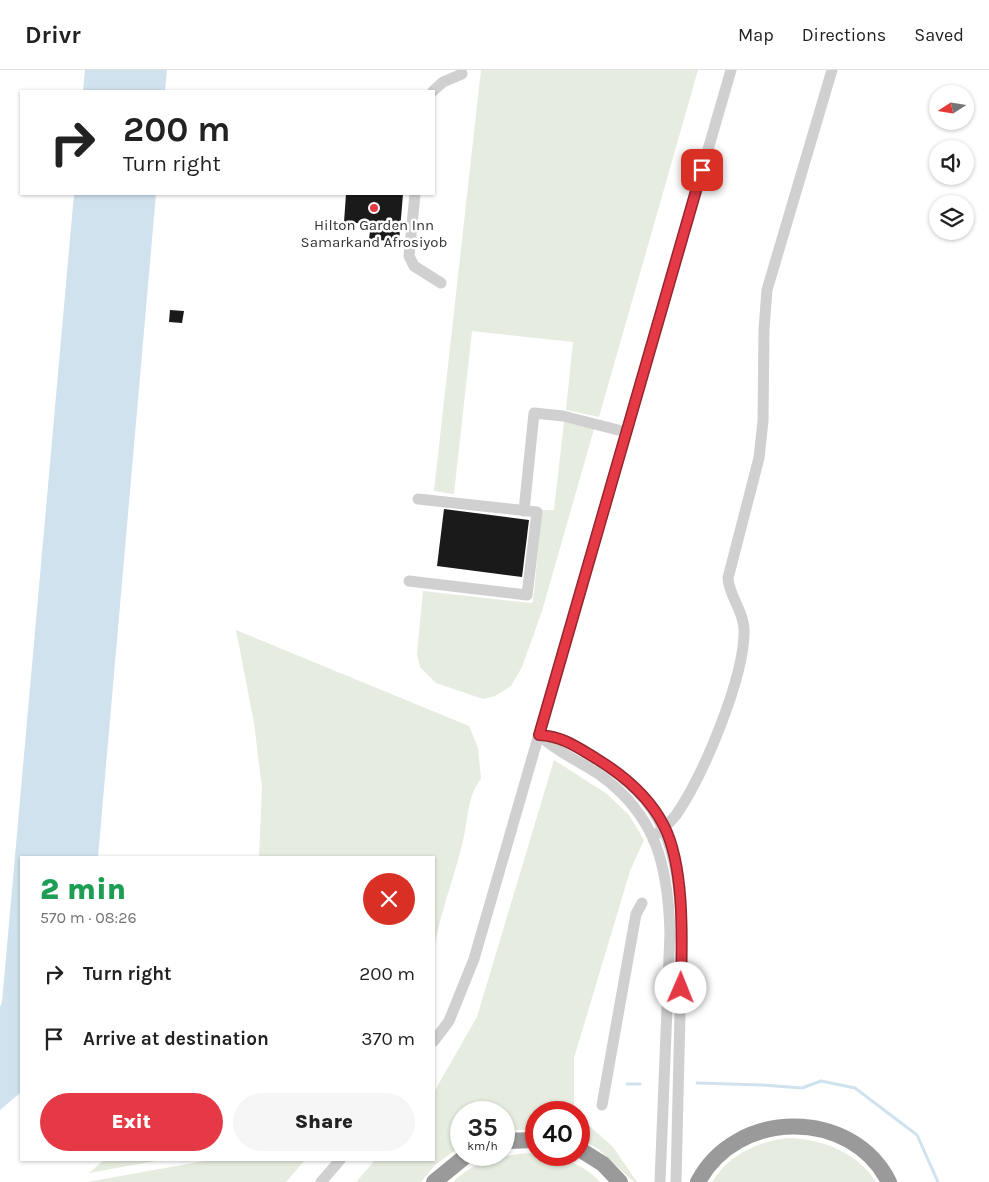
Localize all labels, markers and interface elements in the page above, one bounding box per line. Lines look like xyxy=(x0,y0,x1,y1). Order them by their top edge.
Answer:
text: Drivr xyxy=(25,21,81,49)
text: Map xyxy=(738,24,774,46)
text: Directions xyxy=(802,24,886,46)
text: Saved xyxy=(914,24,964,46)
north arrow xyxy=(929,85,974,130)
map controls xyxy=(929,85,974,240)
text: 200 m xyxy=(123,109,231,150)
icon: right xyxy=(40,110,105,175)
button: sound xyxy=(929,140,974,185)
pin xyxy=(681,149,723,191)
text: Turn right xyxy=(123,151,221,177)
icon: arrive xyxy=(688,156,716,184)
button: layers xyxy=(929,195,974,240)
marker: Hilton Garden Inn Samarkand Afrosiyob xyxy=(368,202,380,214)
place label: Hilton Garden Inn Samarkand Afrosiyob xyxy=(301,216,447,251)
text: 2 min xyxy=(40,871,126,907)
button: close xyxy=(363,873,415,925)
text: 570 m · 08:26 xyxy=(40,908,137,927)
icon: right xyxy=(40,960,68,988)
position arrow xyxy=(654,961,706,1013)
text: Turn right xyxy=(83,963,172,985)
text: 200 m xyxy=(359,963,415,985)
icon: arrive xyxy=(40,1025,68,1053)
text: Arrive at destination xyxy=(83,1028,269,1050)
text: 370 m xyxy=(361,1028,415,1050)
button: Exit xyxy=(40,1093,223,1151)
button: Share xyxy=(233,1093,415,1151)
speed limit sign: 40 xyxy=(525,1101,590,1166)
text: 35 xyxy=(467,1113,498,1142)
text: km/h xyxy=(467,1139,498,1153)

